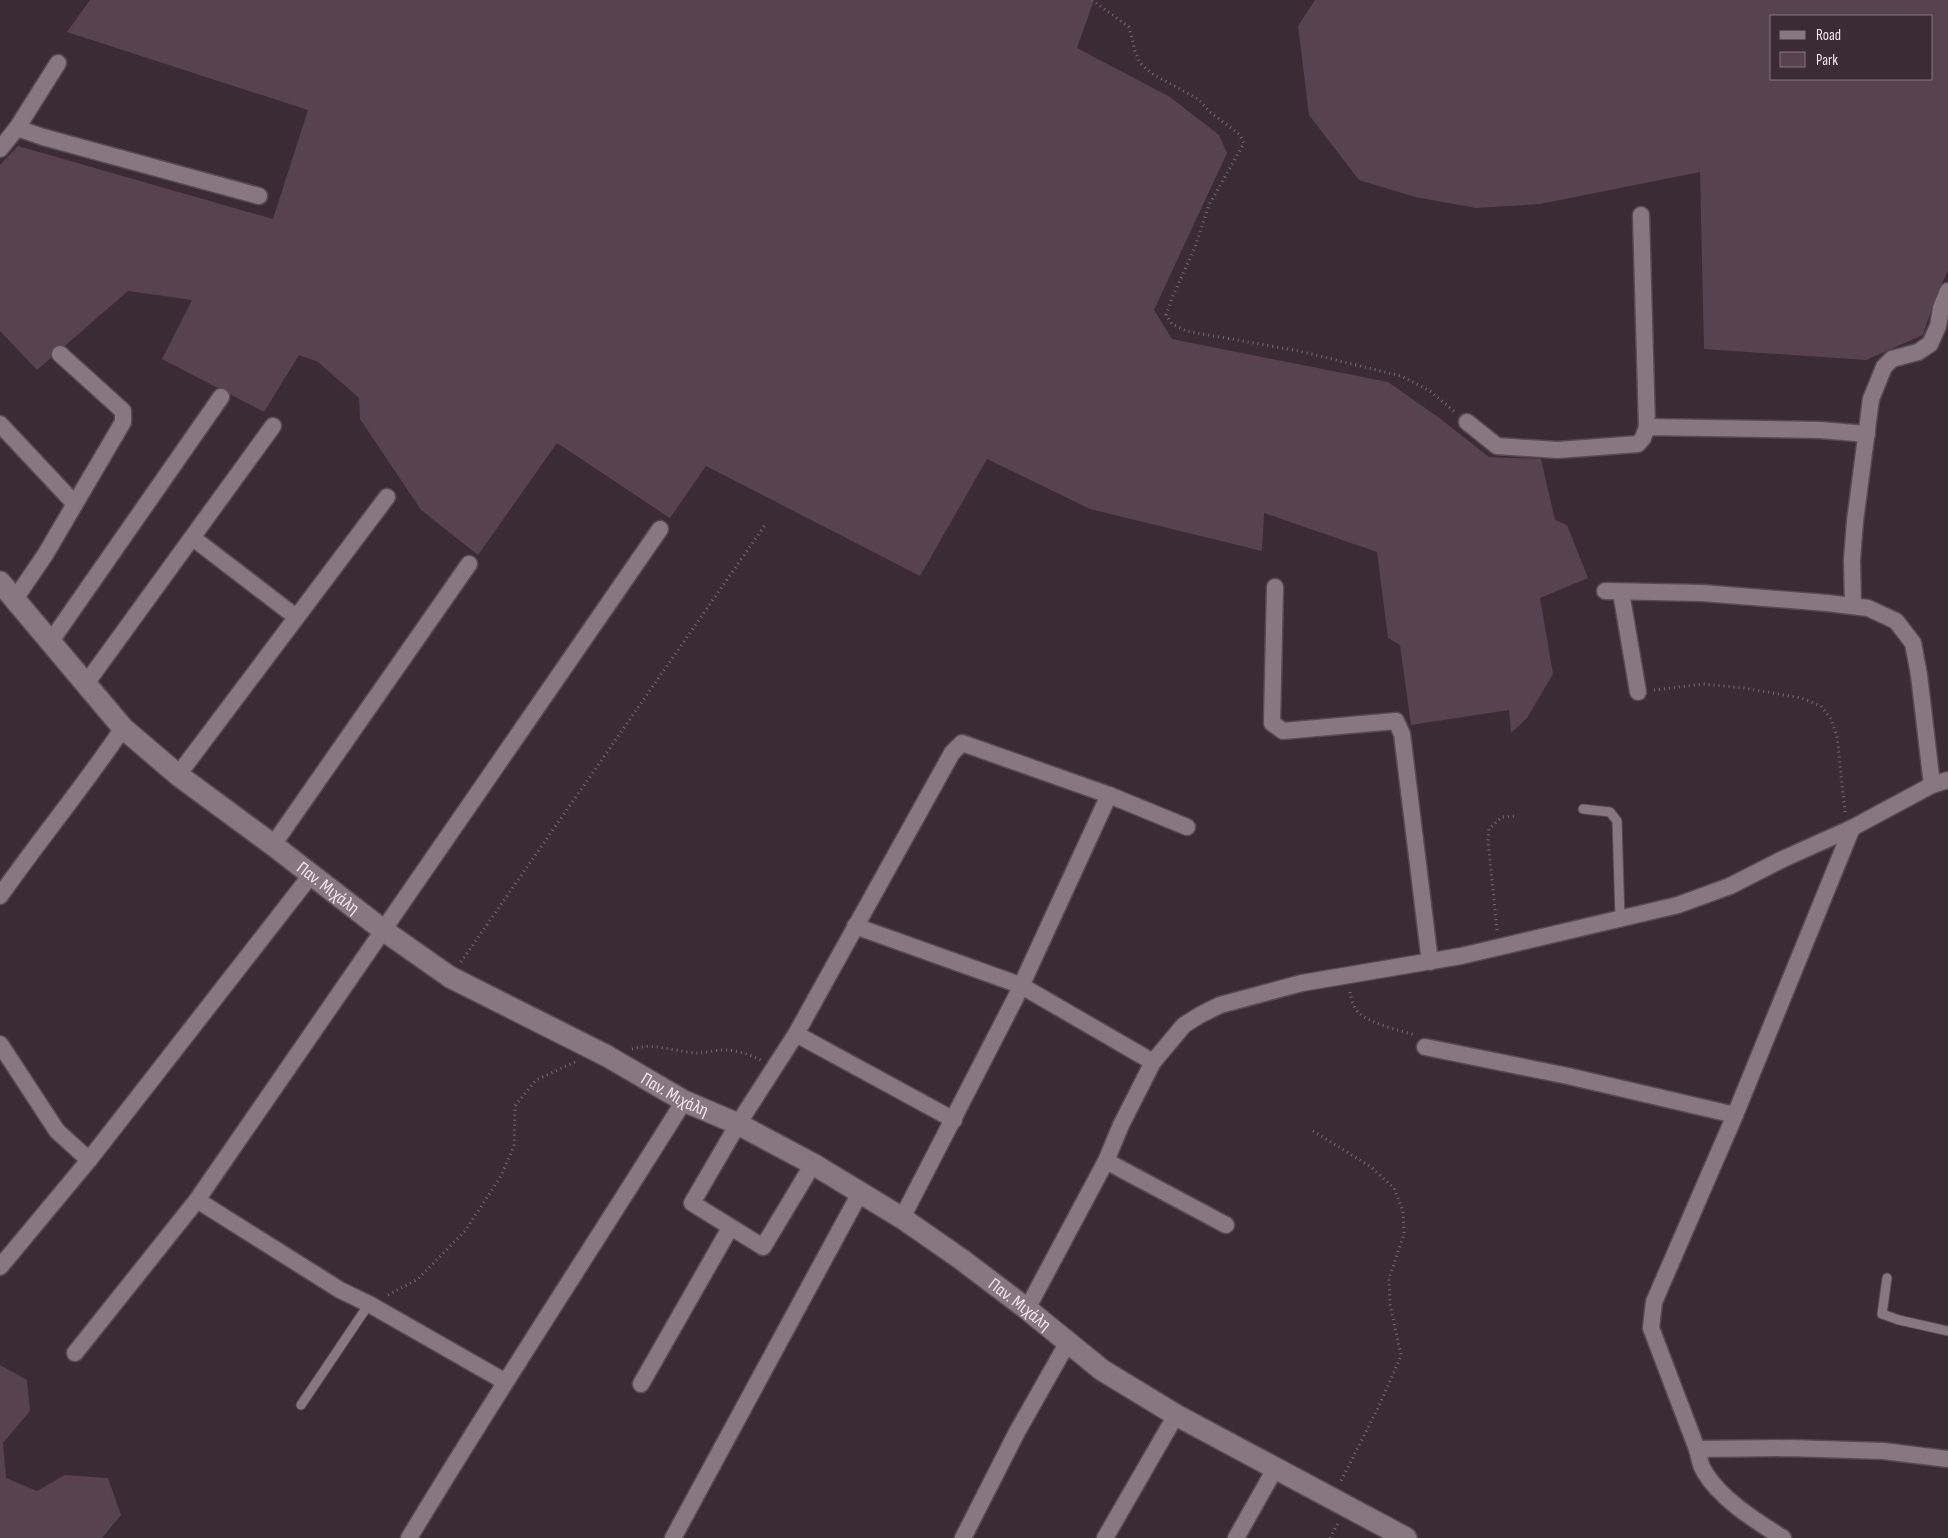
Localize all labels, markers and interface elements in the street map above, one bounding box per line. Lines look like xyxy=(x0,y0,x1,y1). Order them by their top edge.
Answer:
legend xyxy=(1770,15,1933,80)
text: Road xyxy=(1816,26,1841,45)
text: Park xyxy=(1816,51,1838,70)
street label: Παν. Μιχάλη xyxy=(293,857,364,918)
street label: Παν. Μιχάλη xyxy=(637,1068,712,1121)
street label: Παν. Μιχάλη xyxy=(985,1273,1056,1335)

